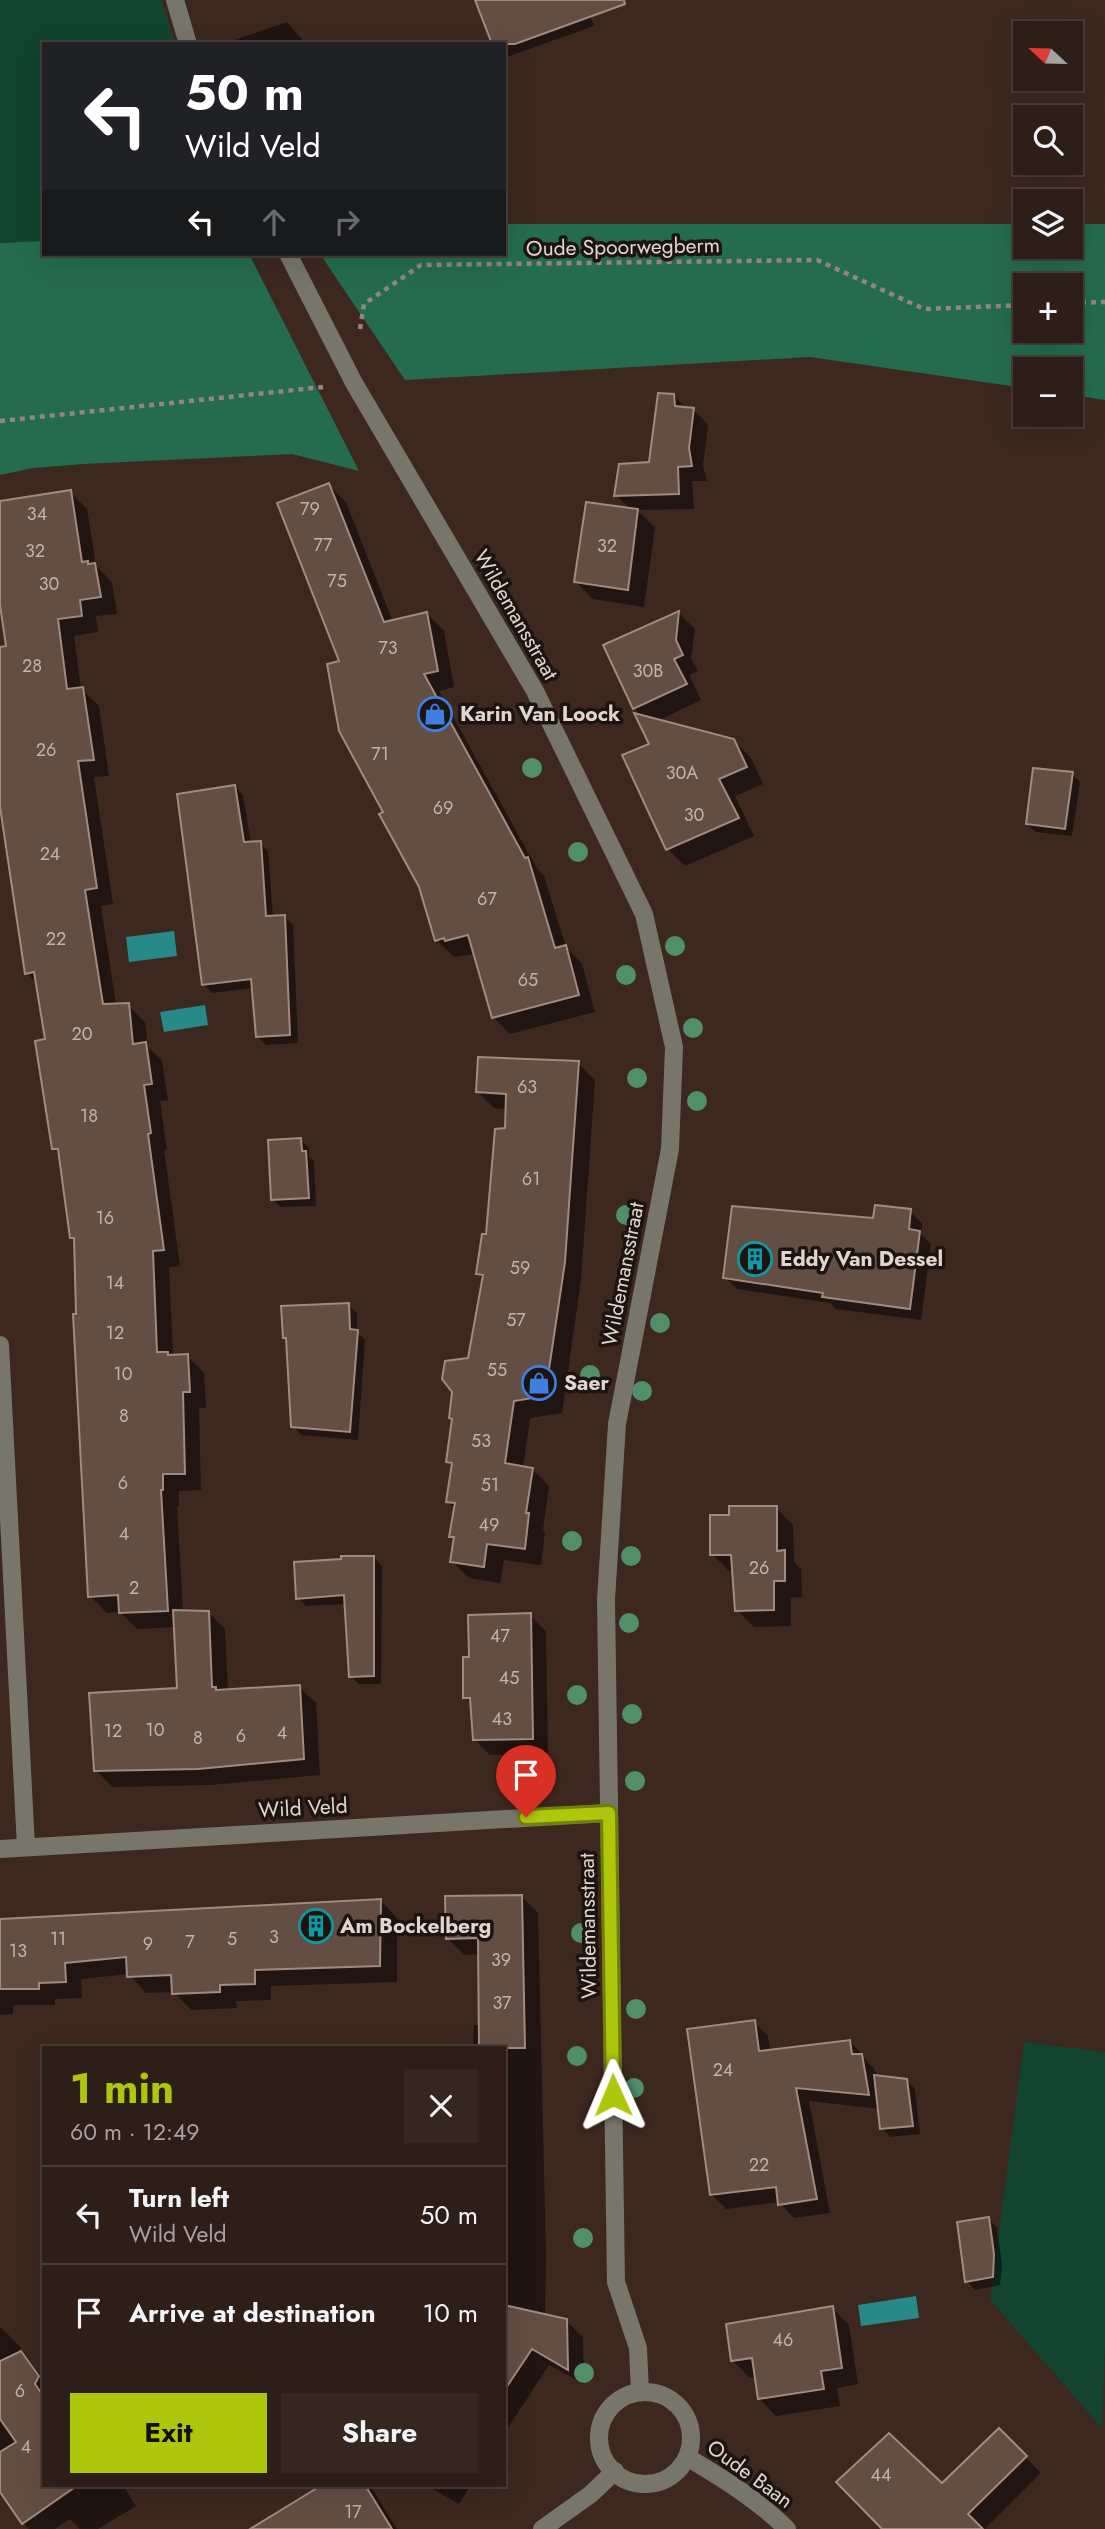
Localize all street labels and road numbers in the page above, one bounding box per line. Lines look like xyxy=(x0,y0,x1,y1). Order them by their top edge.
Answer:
street label: Oude Spoorwegberm xyxy=(526,230,720,264)
street label: Wildemansstraat xyxy=(467,544,565,686)
street label: Wildemansstraat xyxy=(594,1200,652,1348)
street label: Wild Veld xyxy=(258,1791,348,1825)
street label: Wildemansstraat xyxy=(572,1853,604,1999)
street label: Oude Baan xyxy=(701,2433,799,2515)

